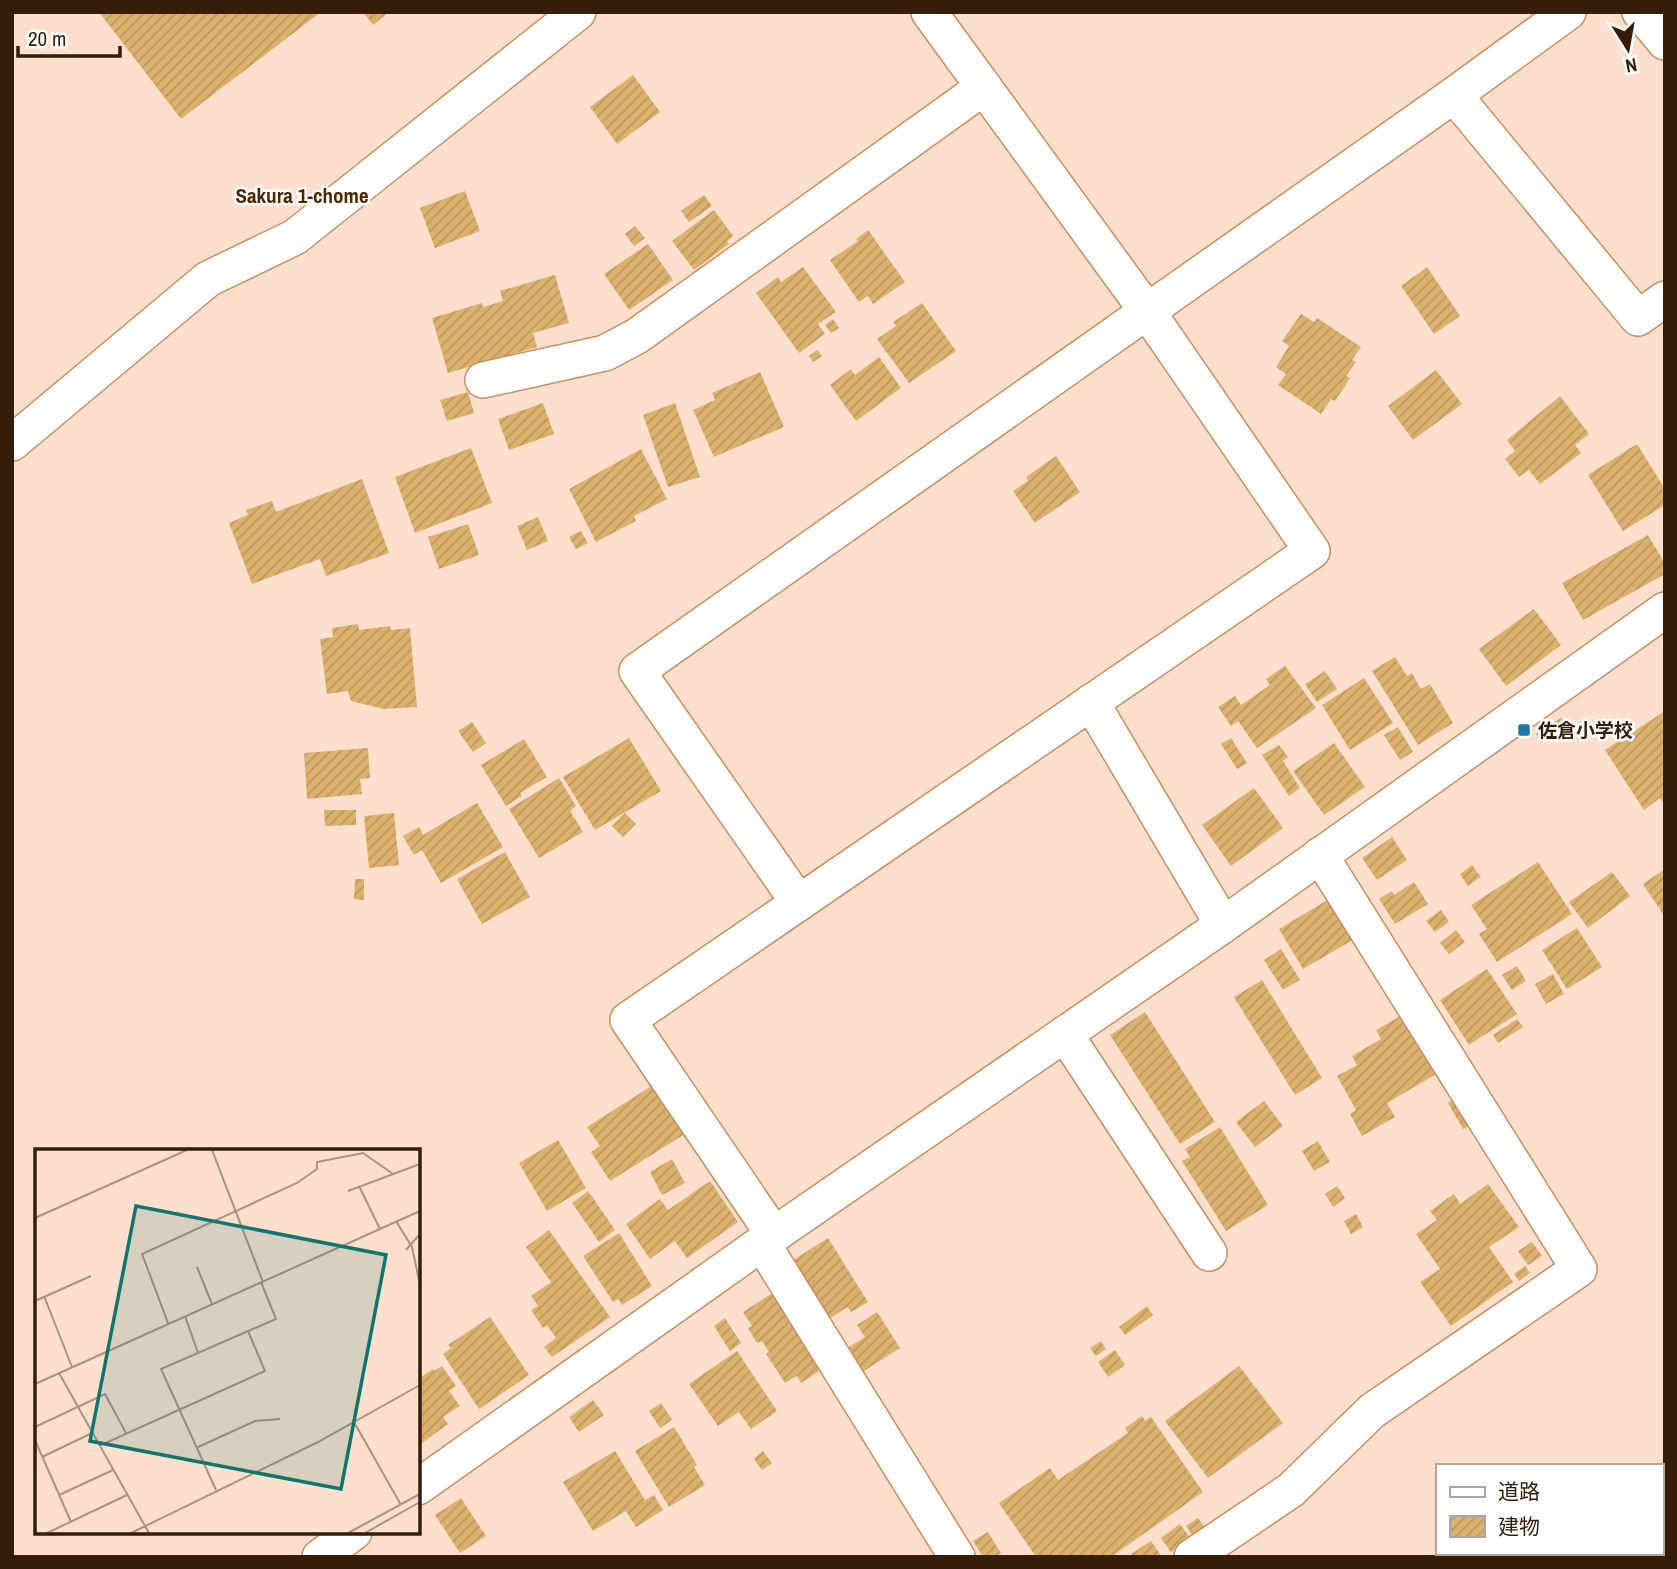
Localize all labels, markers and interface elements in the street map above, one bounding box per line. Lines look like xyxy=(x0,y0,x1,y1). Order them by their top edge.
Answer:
scale bar xyxy=(18,14,119,58)
north arrow xyxy=(1593,14,1663,84)
text: 20 m xyxy=(28,24,66,53)
text: N xyxy=(1623,52,1639,80)
district label: Sakura 1-chome xyxy=(235,181,369,210)
place label: 佐倉小学校 xyxy=(1538,717,1633,743)
marker: 佐倉小学校 xyxy=(1516,722,1532,738)
inset map xyxy=(35,1149,420,1534)
legend xyxy=(1436,1464,1663,1555)
text: 道路 xyxy=(1498,1477,1540,1506)
text: 建物 xyxy=(1498,1512,1540,1541)

